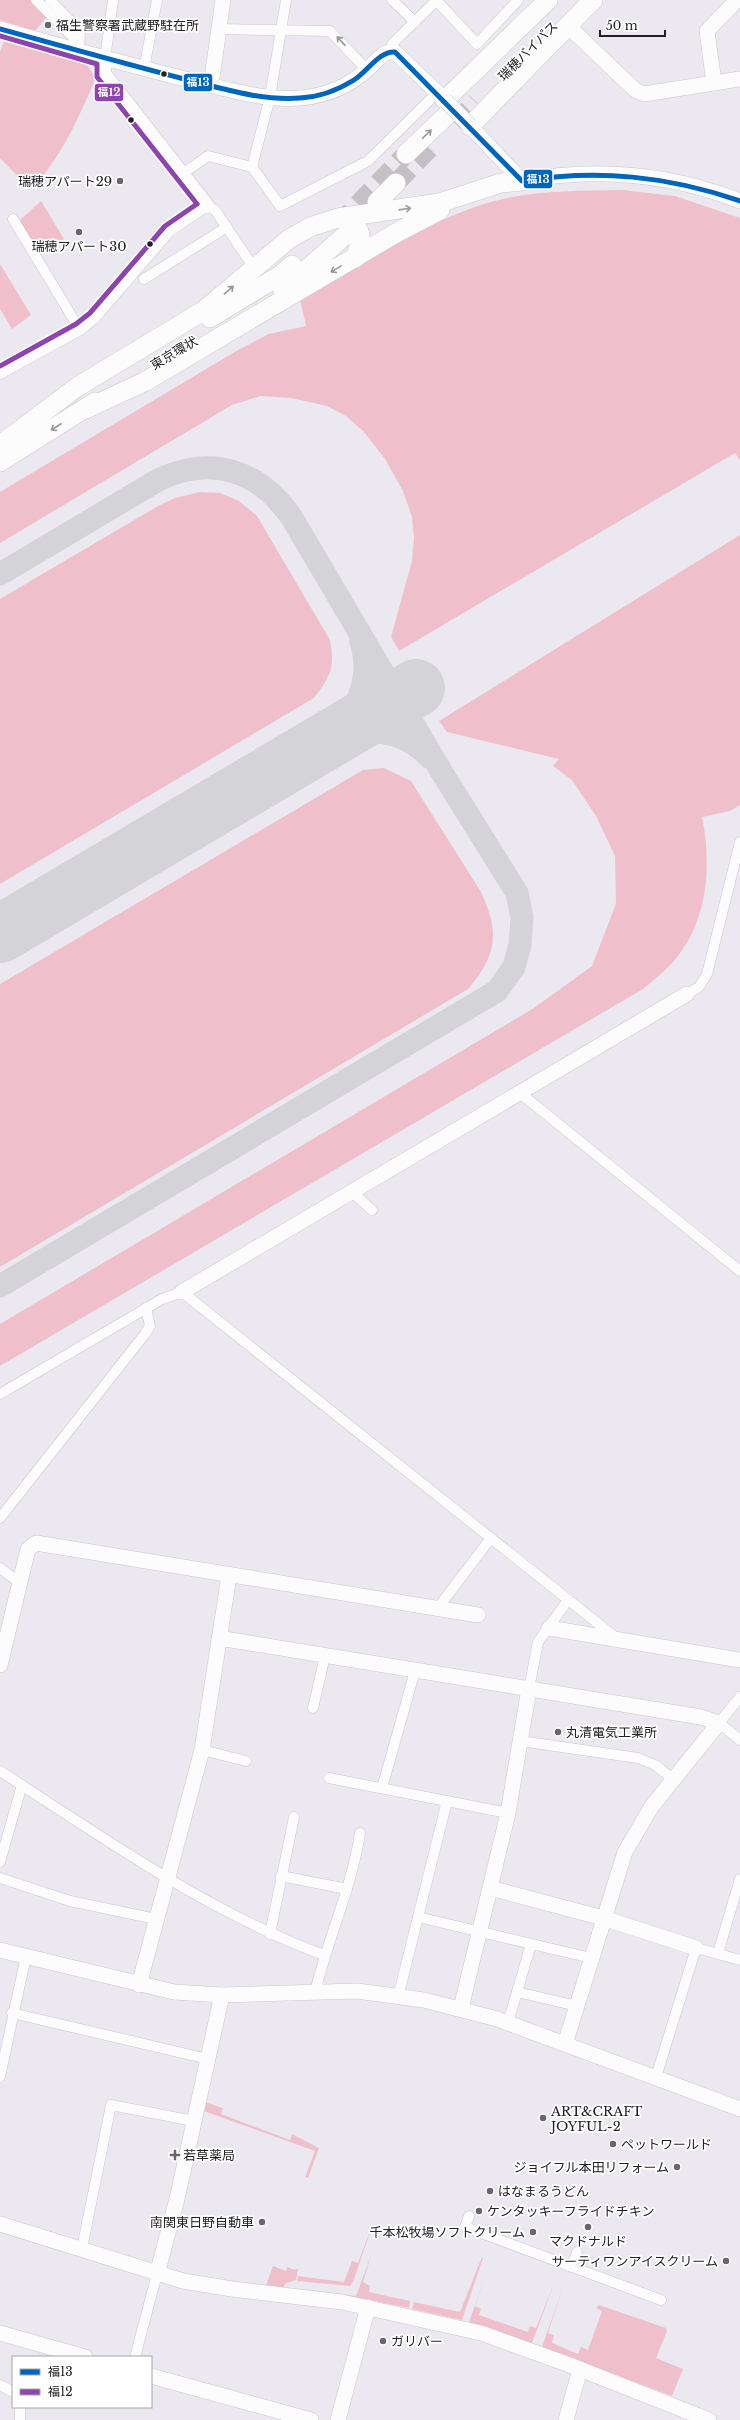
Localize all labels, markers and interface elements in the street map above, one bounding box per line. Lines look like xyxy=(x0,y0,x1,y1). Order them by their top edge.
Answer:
scale bar xyxy=(600,12,665,38)
place label: 福生警察署武蔵野駐在所 xyxy=(56,17,199,34)
street label: 瑞穂バイパス xyxy=(495,18,561,84)
text: 50 m xyxy=(606,18,638,33)
marker: 福生警察署武蔵野駐在所 xyxy=(43,20,53,30)
one-way arrow xyxy=(336,36,345,47)
unlabelled marker xyxy=(159,69,169,79)
line badge: 福13 xyxy=(183,73,213,92)
text: 福13 xyxy=(187,75,209,89)
line badge: 福12 xyxy=(94,83,124,102)
text: 福12 xyxy=(98,85,120,99)
unlabelled marker xyxy=(126,115,136,125)
one-way arrow xyxy=(421,130,431,139)
line badge: 福13 xyxy=(523,169,553,189)
text: 福13 xyxy=(527,172,549,186)
place label: 瑞穂アパート29 xyxy=(18,173,112,190)
marker: 瑞穂アパート29 xyxy=(115,176,125,186)
one-way arrow xyxy=(398,205,411,213)
marker: 瑞穂アパート30 xyxy=(74,227,84,237)
place label: 瑞穂アパート30 xyxy=(31,238,127,255)
unlabelled marker xyxy=(145,239,155,249)
one-way arrow xyxy=(330,265,342,273)
one-way arrow xyxy=(224,285,234,295)
street label: 東京環状 xyxy=(147,332,201,374)
one-way arrow xyxy=(51,423,62,432)
place label: 丸清電気工業所 xyxy=(566,1724,657,1741)
marker: 丸清電気工業所 xyxy=(553,1727,563,1737)
place label: ART&CRAFT JOYFUL-2 xyxy=(549,2103,643,2135)
marker: ART&CRAFT JOYFUL-2 xyxy=(538,2113,548,2123)
place label: ペットワールド xyxy=(621,2136,712,2153)
marker: ペットワールド xyxy=(608,2139,618,2149)
place label: 若草薬局 xyxy=(183,2147,235,2164)
marker: 若草薬局 xyxy=(170,2150,180,2160)
place label: ジョイフル本田リフォーム xyxy=(513,2159,669,2176)
marker: ジョイフル本田リフォーム xyxy=(672,2162,682,2172)
place label: はなまるうどん xyxy=(498,2183,589,2200)
marker: はなまるうどん xyxy=(485,2186,495,2196)
place label: ケンタッキーフライドチキン xyxy=(487,2203,654,2220)
marker: ケンタッキーフライドチキン xyxy=(474,2206,484,2216)
place label: 南関東日野自動車 xyxy=(150,2214,254,2231)
marker: 南関東日野自動車 xyxy=(257,2217,267,2227)
marker: マクドナルド xyxy=(583,2222,593,2232)
place label: 千本松牧場ソフトクリーム xyxy=(369,2224,525,2241)
marker: 千本松牧場ソフトクリーム xyxy=(528,2227,538,2237)
place label: マクドナルド xyxy=(549,2233,627,2250)
place label: サーティワンアイスクリーム xyxy=(551,2253,718,2270)
marker: サーティワンアイスクリーム xyxy=(721,2256,731,2266)
place label: ガリバー xyxy=(391,2333,443,2350)
marker: ガリバー xyxy=(378,2336,388,2346)
legend xyxy=(12,2356,152,2408)
text: 福13 xyxy=(48,2364,73,2379)
text: 福12 xyxy=(48,2384,73,2399)

